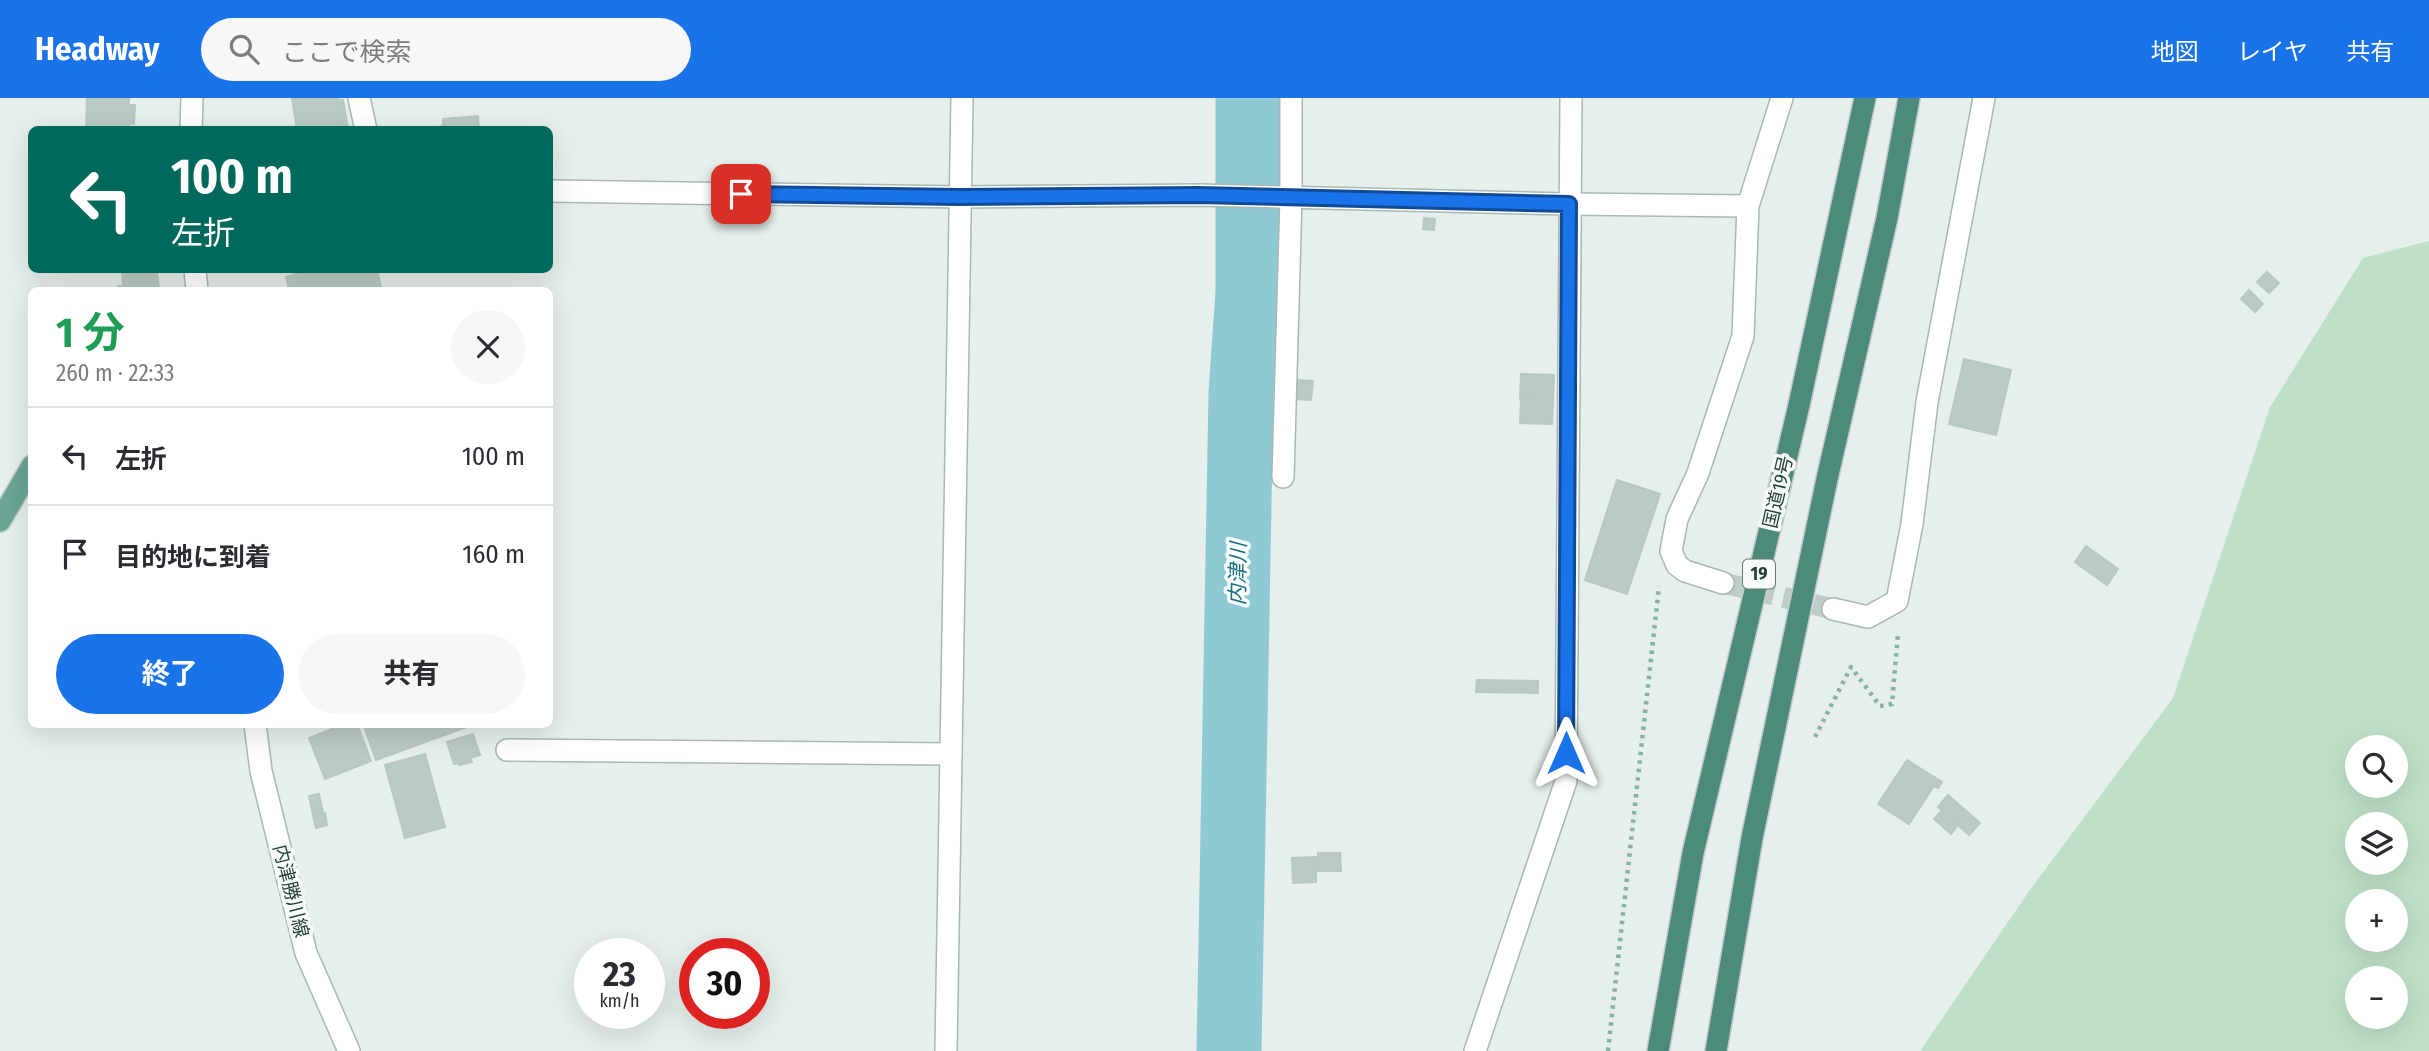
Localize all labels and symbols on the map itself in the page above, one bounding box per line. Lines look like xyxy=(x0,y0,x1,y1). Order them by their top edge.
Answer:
pin xyxy=(711,164,771,224)
street label: 国道19号 xyxy=(1759,454,1797,530)
water label: 内津川 xyxy=(1224,540,1252,606)
road number: 19 xyxy=(1743,560,1775,588)
position arrow xyxy=(1529,716,1603,790)
street label: 内津勝川線 xyxy=(268,842,314,940)
speed limit sign: 30 xyxy=(679,938,770,1029)

